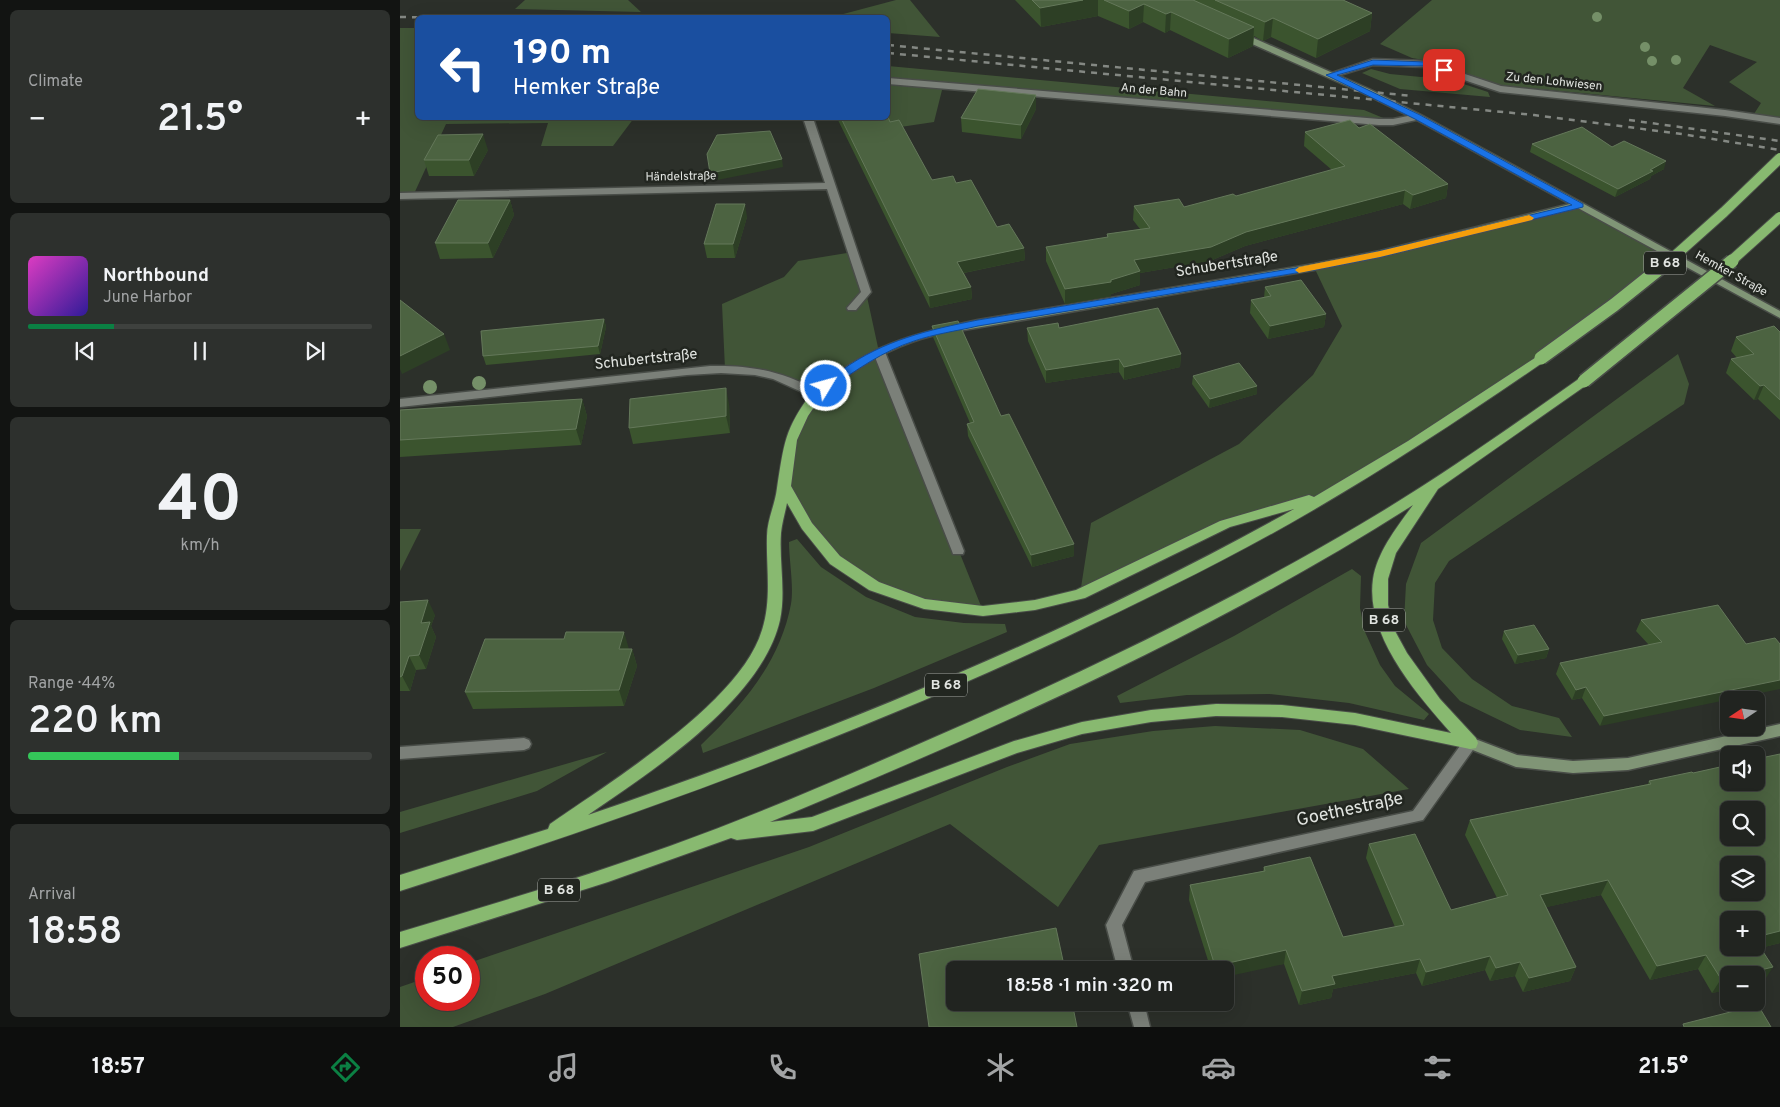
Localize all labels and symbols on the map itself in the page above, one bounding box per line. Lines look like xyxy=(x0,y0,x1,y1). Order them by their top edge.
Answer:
pin xyxy=(1423,49,1465,91)
street label: Zu den Lohwiesen xyxy=(1505,69,1603,95)
street label: An der Bahn xyxy=(1120,80,1188,102)
street label: Händelstraße xyxy=(645,168,717,186)
street label: Schubertstraße xyxy=(1174,248,1280,282)
street label: Hemker Straße xyxy=(1692,248,1770,300)
road number: B 68 xyxy=(1644,252,1686,274)
street label: Schubertstraße xyxy=(594,345,698,375)
position arrow xyxy=(799,359,851,411)
road number: B 68 xyxy=(1363,608,1405,632)
road number: B 68 xyxy=(925,674,967,696)
north arrow xyxy=(1720,691,1765,736)
street label: Goethestraße xyxy=(1294,787,1406,833)
road number: B 68 xyxy=(538,878,580,902)
speed limit sign: 50 xyxy=(415,946,480,1011)

